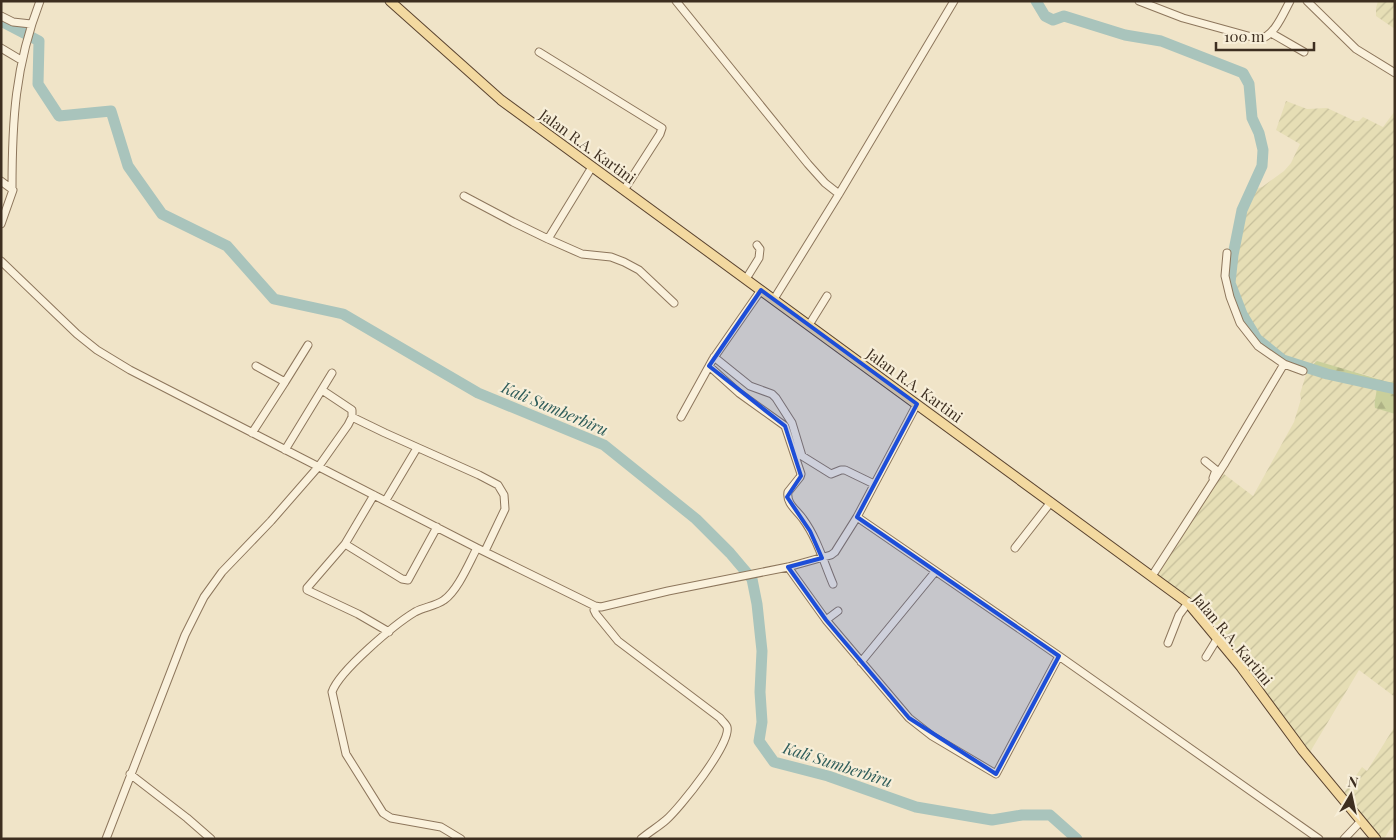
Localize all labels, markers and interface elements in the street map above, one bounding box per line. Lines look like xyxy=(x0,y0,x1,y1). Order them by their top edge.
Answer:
scale bar xyxy=(1216,20,1314,52)
text: 100 m xyxy=(1224,26,1265,46)
street label: Jalan R.A. Kartini xyxy=(535,104,640,188)
street label: Jalan R.A. Kartini xyxy=(862,343,967,427)
water label: Kali Sumberbiru xyxy=(498,376,611,440)
street label: Jalan R.A. Kartini xyxy=(1188,588,1278,690)
water label: Kali Sumberbiru xyxy=(780,736,895,792)
north arrow xyxy=(1326,770,1376,820)
text: N xyxy=(1347,771,1360,792)

